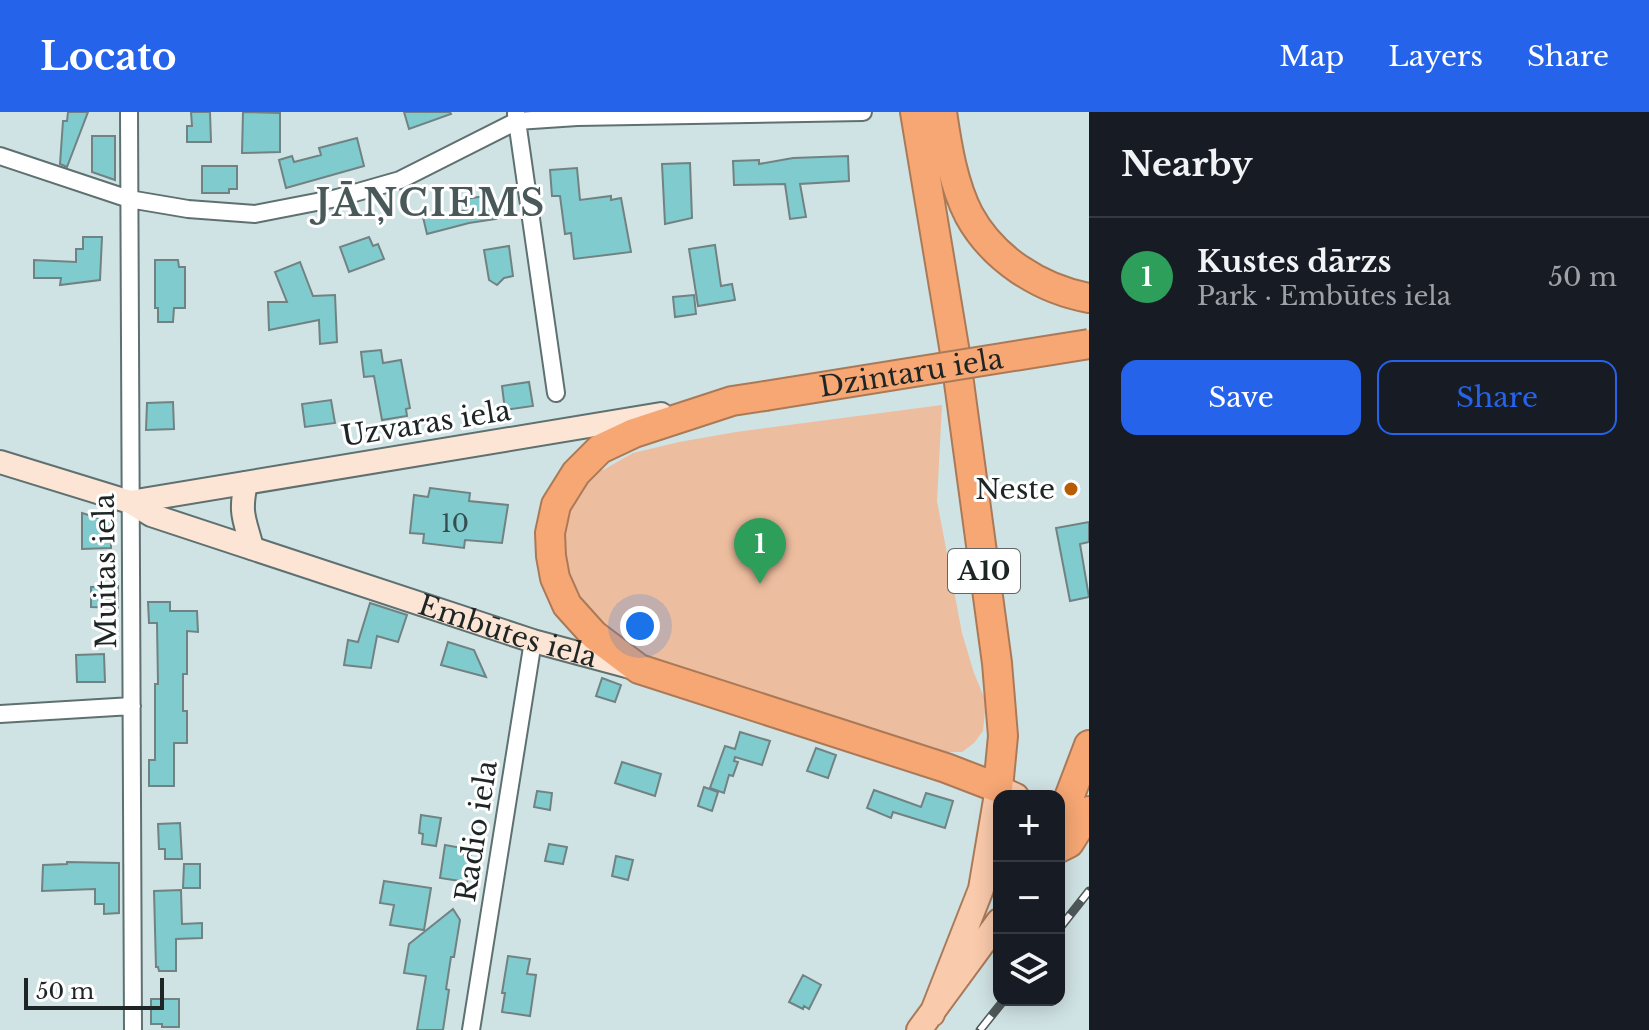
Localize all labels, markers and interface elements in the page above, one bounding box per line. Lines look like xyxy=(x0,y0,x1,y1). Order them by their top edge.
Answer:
text: Locato xyxy=(40,33,177,80)
text: Map xyxy=(1279,39,1344,74)
text: Layers xyxy=(1388,39,1483,74)
text: Share xyxy=(1527,39,1609,74)
text: Nearby xyxy=(1121,143,1253,185)
district label: JĀŅCIEMS xyxy=(309,181,546,226)
text: Kustes dārzs xyxy=(1197,243,1392,280)
text: 1 xyxy=(1141,261,1153,293)
text: 50 m xyxy=(1548,261,1617,293)
text: Park · Embūtes iela xyxy=(1197,280,1451,312)
street label: Dzintaru iela xyxy=(817,341,1006,405)
button: Save xyxy=(1121,360,1361,435)
button: Share xyxy=(1377,360,1617,435)
street label: Uzvaras iela xyxy=(339,393,514,454)
place label: Neste xyxy=(975,472,1055,507)
marker: Neste xyxy=(1062,480,1080,498)
street label: Muitas iela xyxy=(87,493,124,649)
house number: 10 xyxy=(441,509,469,538)
pin: 1 xyxy=(734,518,786,584)
road number: A10 xyxy=(948,549,1020,593)
street label: Embūtes iela xyxy=(414,587,601,675)
your location xyxy=(620,606,660,646)
street label: Radio iela xyxy=(448,757,505,904)
map controls xyxy=(993,790,1065,1006)
button: + xyxy=(993,790,1065,862)
button: − xyxy=(993,862,1065,934)
button: layers xyxy=(993,934,1065,1006)
scale bar xyxy=(24,974,164,1010)
text: 50 m xyxy=(36,978,94,1005)

